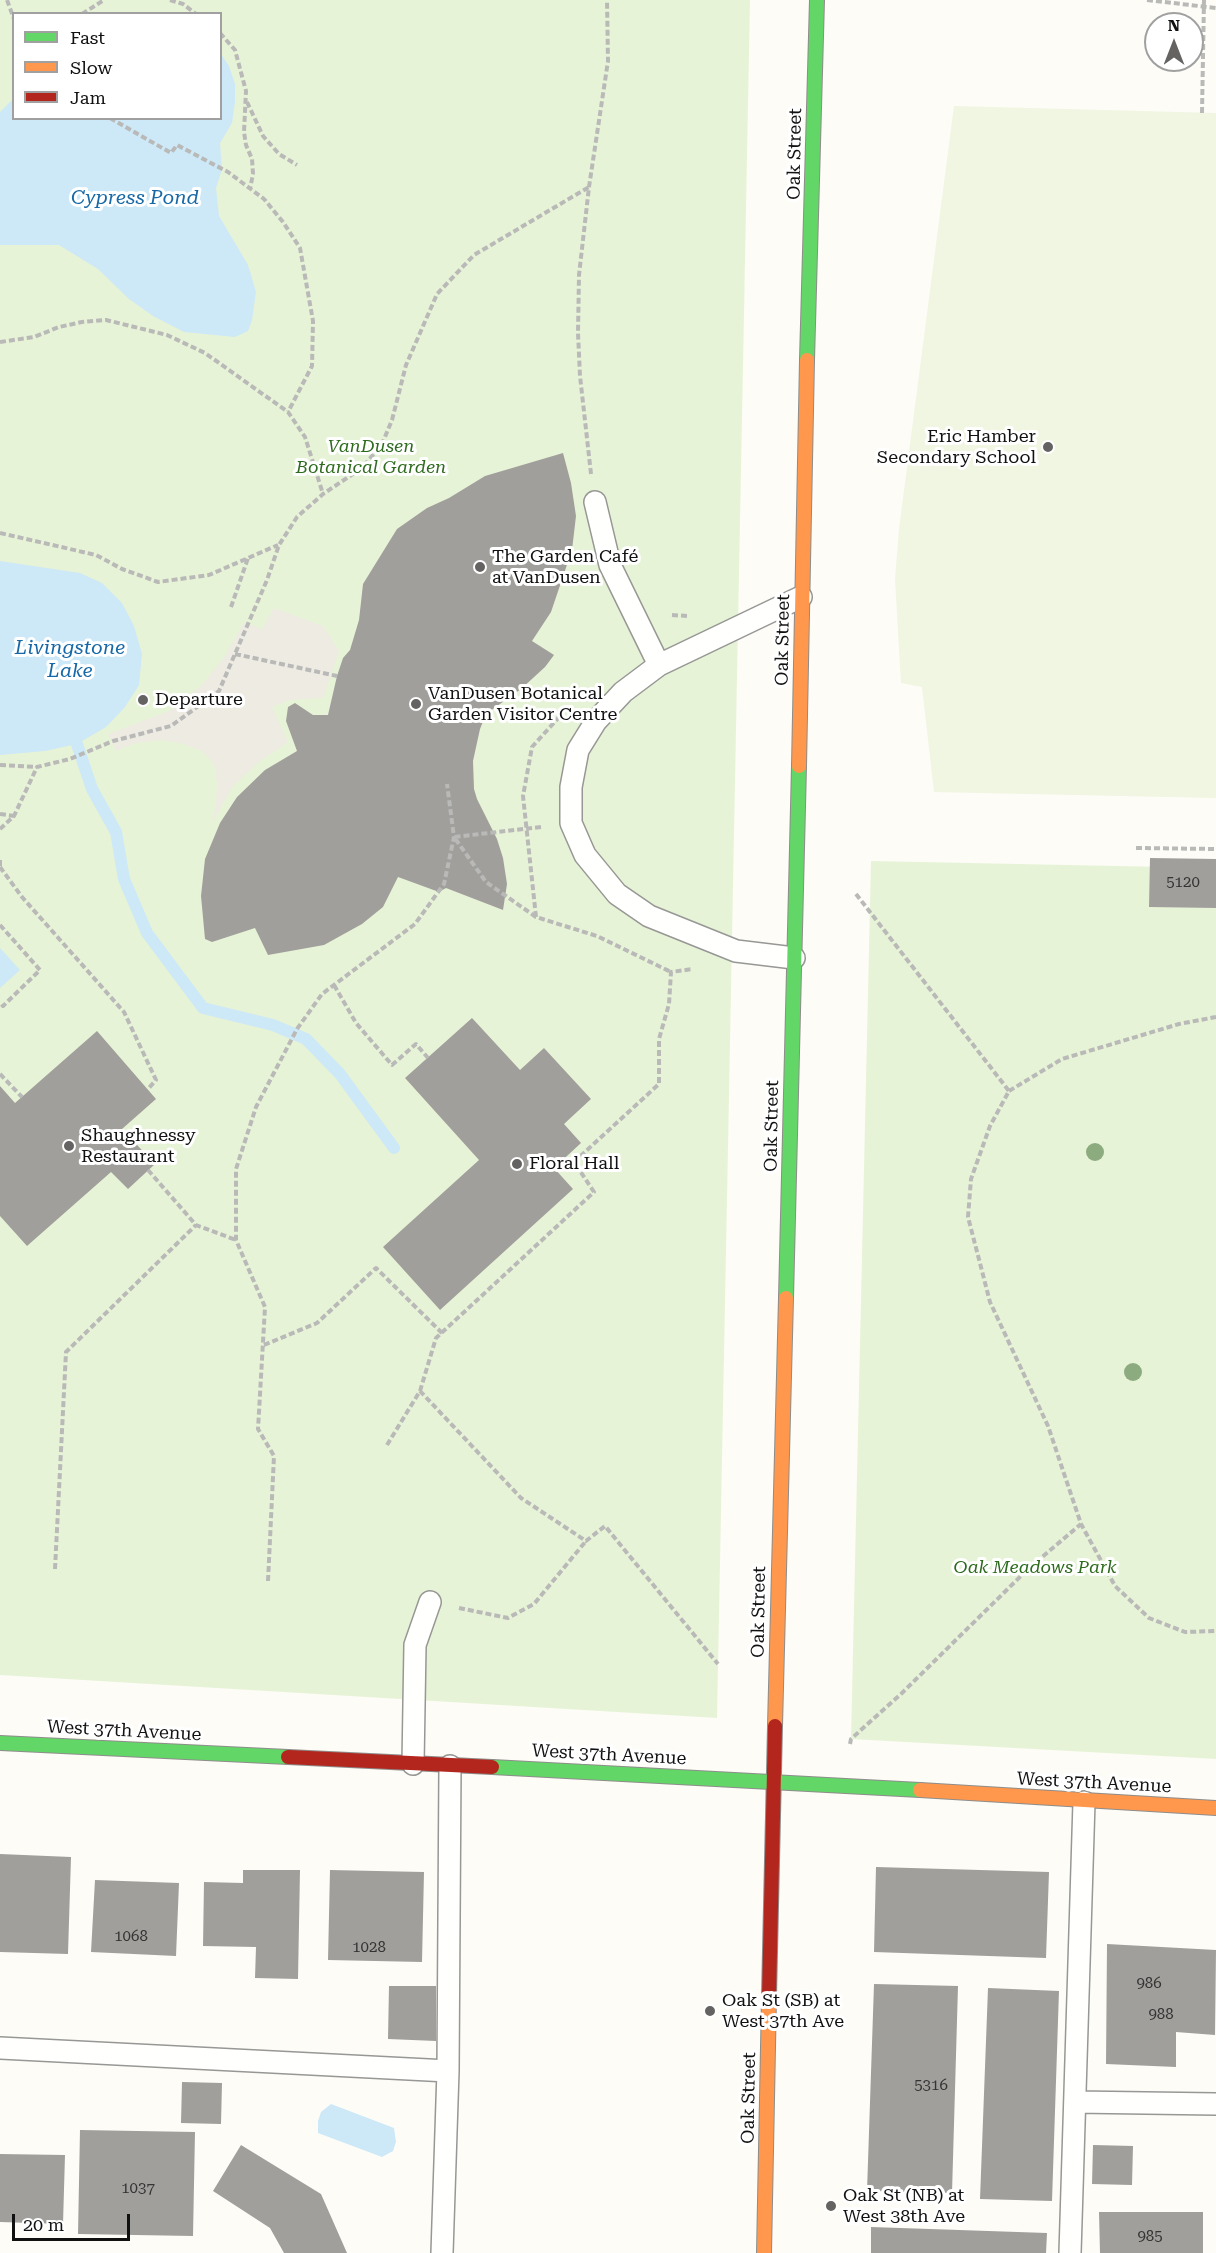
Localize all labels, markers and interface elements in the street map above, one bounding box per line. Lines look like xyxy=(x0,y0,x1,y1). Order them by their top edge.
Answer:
legend xyxy=(12,12,222,120)
north arrow xyxy=(1144,12,1204,72)
text: N xyxy=(1168,16,1180,35)
text: Fast xyxy=(70,27,105,48)
text: Slow xyxy=(70,57,112,78)
text: Jam xyxy=(70,87,106,108)
street label: Oak Street xyxy=(783,108,807,200)
water label: Cypress Pond xyxy=(71,186,199,210)
place label: Eric Hamber Secondary School xyxy=(877,426,1036,468)
park label: VanDusen Botanical Garden xyxy=(296,436,446,478)
marker: Eric Hamber Secondary School xyxy=(1041,440,1055,454)
place label: The Garden Café at VanDusen xyxy=(492,546,638,588)
marker: The Garden Café at VanDusen xyxy=(473,560,487,574)
street label: Oak Street xyxy=(771,594,795,686)
water label: Livingstone Lake xyxy=(15,636,125,683)
place label: VanDusen Botanical Garden Visitor Centre xyxy=(428,683,617,726)
place label: Departure xyxy=(155,689,243,711)
marker: Departure xyxy=(136,693,150,707)
marker: VanDusen Botanical Garden Visitor Centre xyxy=(409,697,423,711)
house number: 5120 xyxy=(1166,874,1200,892)
street label: Oak Street xyxy=(760,1080,784,1172)
place label: Shaughnessy Restaurant xyxy=(81,1125,196,1168)
marker: Shaughnessy Restaurant xyxy=(62,1139,76,1153)
place label: Floral Hall xyxy=(529,1153,619,1175)
marker: Floral Hall xyxy=(510,1157,524,1171)
park label: Oak Meadows Park xyxy=(953,1557,1117,1579)
street label: Oak Street xyxy=(747,1566,771,1658)
street label: West 37th Avenue xyxy=(46,1716,202,1746)
street label: West 37th Avenue xyxy=(531,1740,687,1770)
street label: West 37th Avenue xyxy=(1016,1768,1172,1798)
house number: 1068 xyxy=(114,1928,148,1946)
house number: 1028 xyxy=(352,1939,386,1957)
house number: 986 xyxy=(1136,1975,1162,1993)
place label: Oak St (SB) at West 37th Ave xyxy=(722,1990,844,2032)
marker: Oak St (SB) at West 37th Ave xyxy=(703,2004,717,2018)
house number: 988 xyxy=(1148,2006,1174,2024)
street label: Oak Street xyxy=(737,2052,761,2144)
house number: 5316 xyxy=(914,2077,948,2095)
house number: 1037 xyxy=(121,2180,155,2198)
place label: Oak St (NB) at West 38th Ave xyxy=(843,2185,965,2228)
marker: Oak St (NB) at West 38th Ave xyxy=(824,2199,838,2213)
scale bar xyxy=(15,2202,134,2240)
text: 20 m xyxy=(23,2214,64,2235)
house number: 985 xyxy=(1137,2228,1163,2246)

